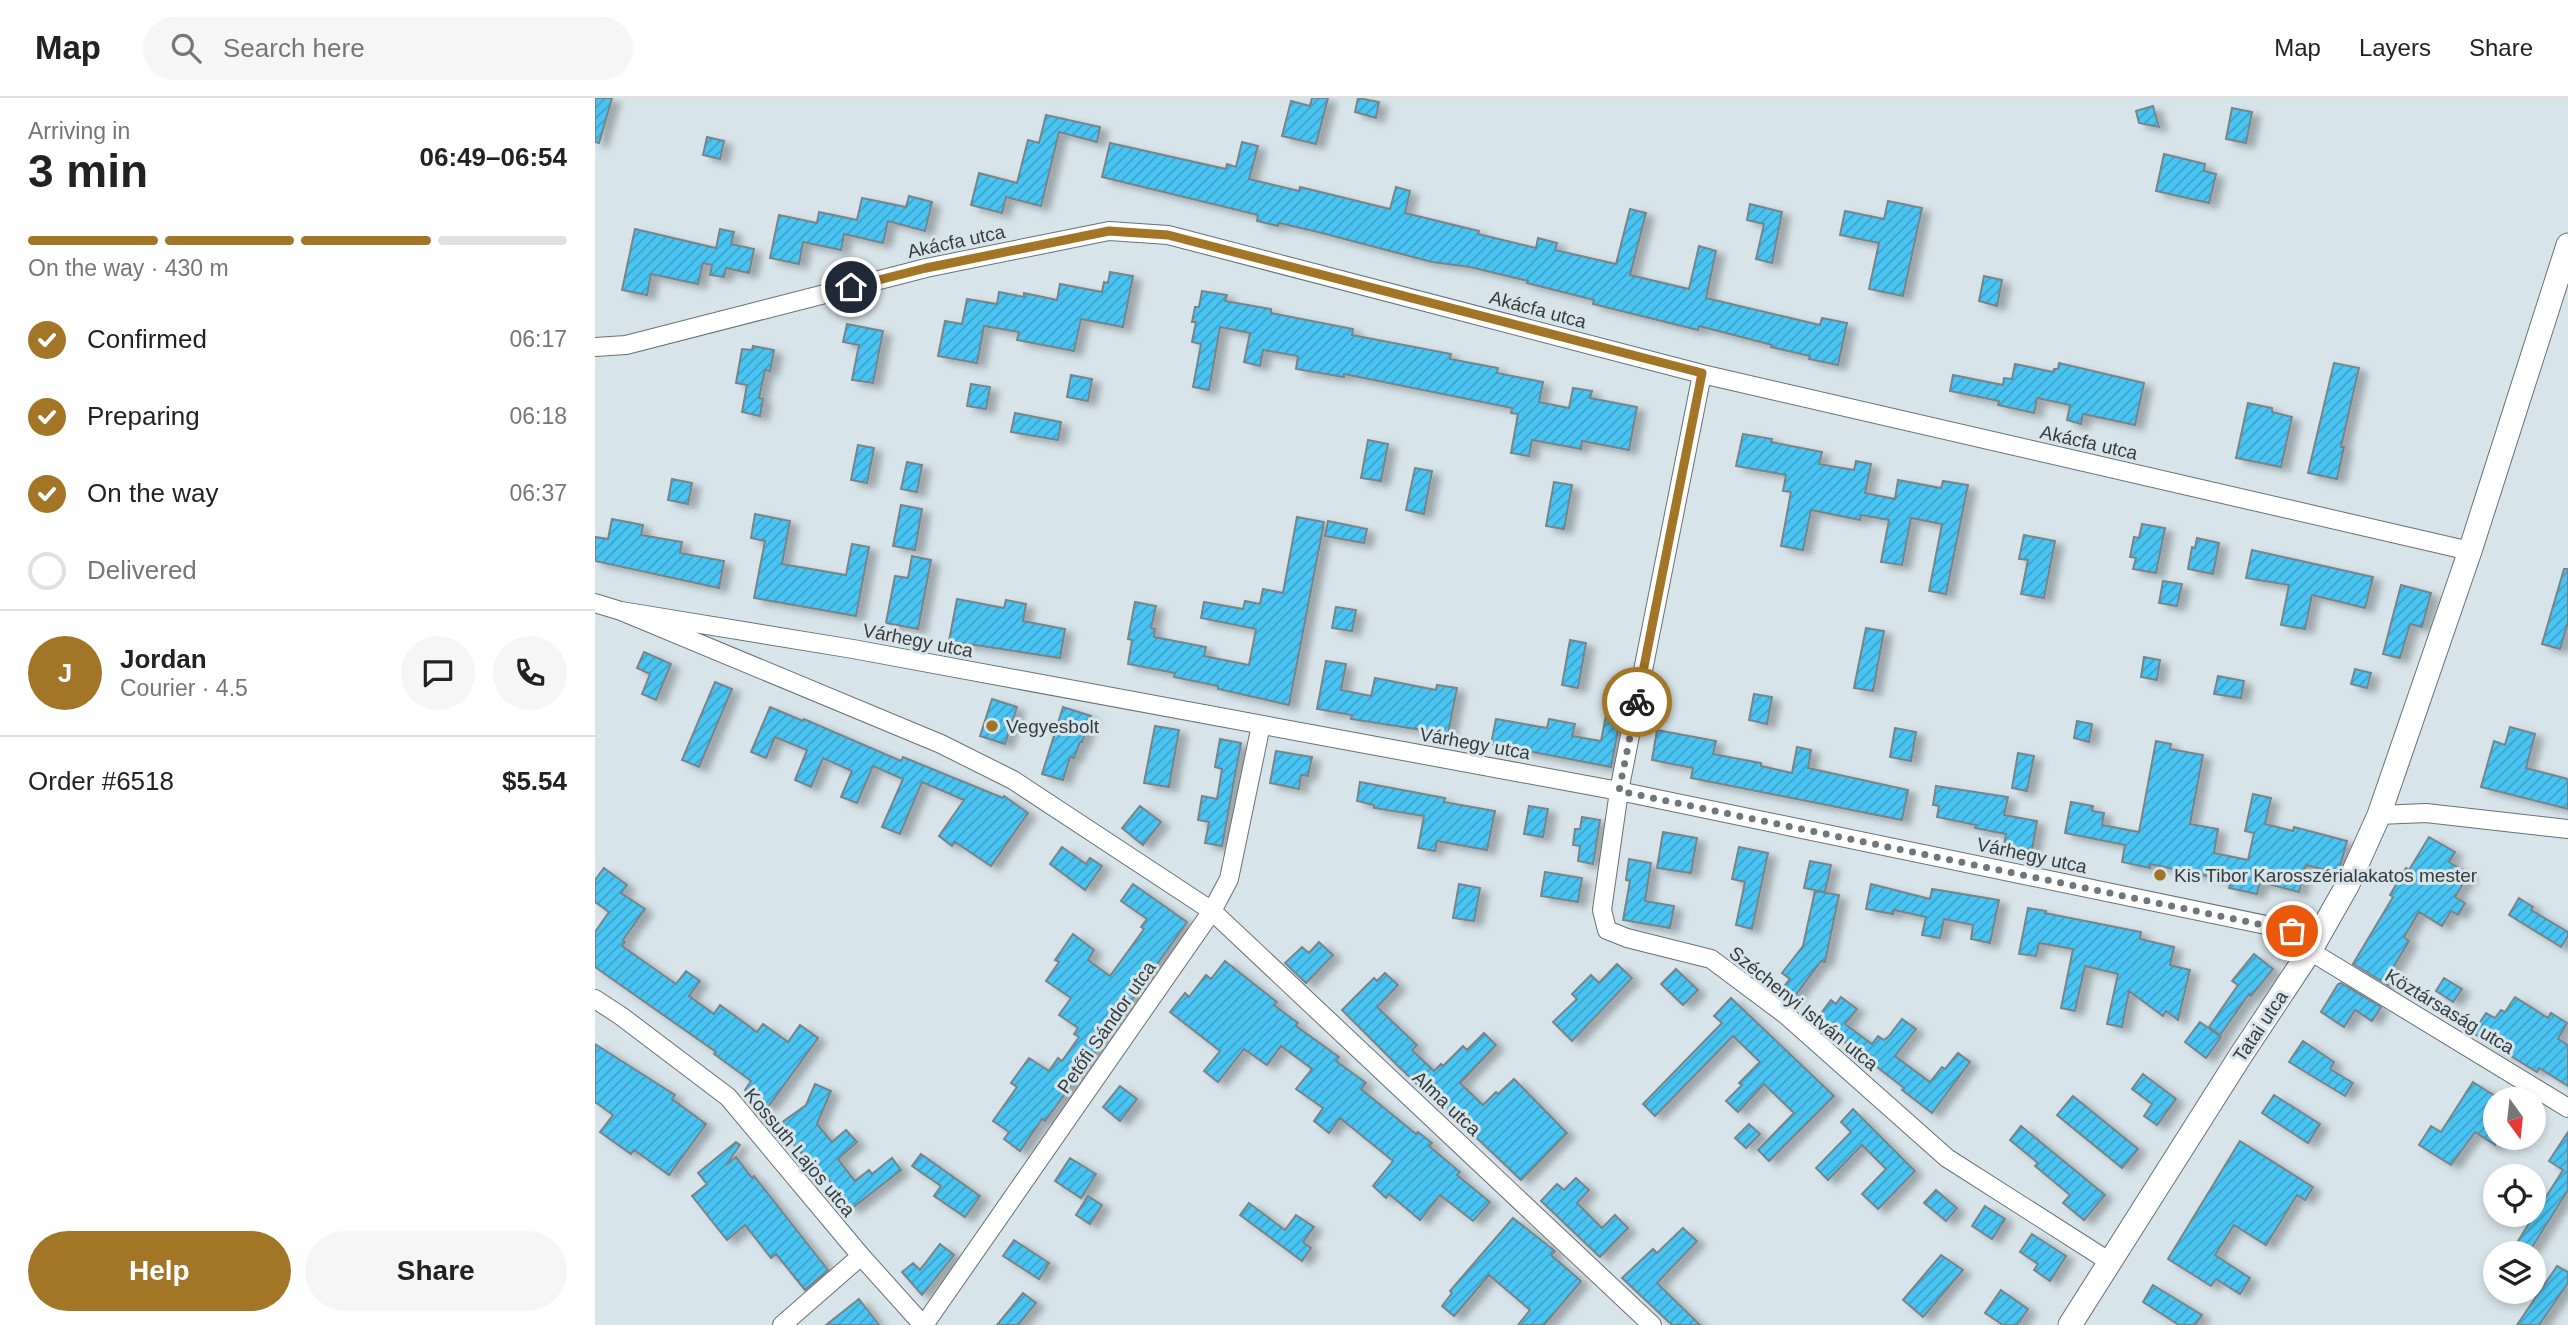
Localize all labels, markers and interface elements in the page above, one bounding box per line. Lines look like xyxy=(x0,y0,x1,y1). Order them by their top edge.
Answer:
search box xyxy=(143,17,633,80)
text: Map xyxy=(35,29,101,66)
icon: search xyxy=(167,29,205,67)
text: Search here xyxy=(223,33,365,63)
text: Map xyxy=(2274,34,2321,61)
text: Layers xyxy=(2359,34,2431,61)
text: Share xyxy=(2469,34,2533,61)
text: Arriving in xyxy=(28,118,130,144)
text: 06:49–06:54 xyxy=(420,142,567,172)
text: 3 min xyxy=(28,145,148,197)
street label: Akácfa utca xyxy=(905,221,1007,262)
text: On the way · 430 m xyxy=(28,255,229,281)
pin xyxy=(821,257,881,317)
icon: home xyxy=(832,268,870,306)
street label: Akácfa utca xyxy=(1487,286,1589,333)
icon: check xyxy=(28,321,66,359)
text: Confirmed xyxy=(87,324,207,354)
text: 06:17 xyxy=(509,326,567,352)
icon: check xyxy=(28,398,66,436)
text: Preparing xyxy=(87,401,200,431)
text: 06:18 xyxy=(509,403,567,429)
street label: Akácfa utca xyxy=(2038,421,2140,464)
icon: check xyxy=(28,475,66,513)
text: On the way xyxy=(87,478,219,508)
text: 06:37 xyxy=(509,480,567,506)
text: Delivered xyxy=(87,555,197,585)
street label: Várhegy utca xyxy=(861,620,975,662)
button: chat xyxy=(401,636,475,710)
button: phone xyxy=(493,636,567,710)
text: Jordan xyxy=(120,644,207,674)
text: J xyxy=(58,658,72,688)
courier xyxy=(1602,667,1672,737)
text: Courier · 4.5 xyxy=(120,675,248,701)
icon: bike xyxy=(1618,683,1656,721)
place label: Vegyesbolt xyxy=(1006,716,1100,737)
marker: Vegyesbolt xyxy=(984,718,1000,734)
street label: Várhegy utca xyxy=(1418,723,1532,764)
text: Order #6518 xyxy=(28,766,174,796)
text: $5.54 xyxy=(502,766,567,796)
street label: Várhegy utca xyxy=(1975,834,2089,877)
place label: Kis Tibor Karosszérialakatos mester xyxy=(2174,865,2478,886)
marker: Kis Tibor Karosszérialakatos mester xyxy=(2152,867,2168,883)
pin xyxy=(2262,901,2322,961)
icon: bag xyxy=(2273,912,2311,950)
street label: Széchenyi István utca xyxy=(1725,942,1882,1075)
street label: Petőfi Sándor utca xyxy=(1053,957,1160,1097)
street label: Köztársaság utca xyxy=(2381,965,2518,1058)
street label: Tatai utca xyxy=(2229,986,2292,1066)
street label: Alma utca xyxy=(1409,1067,1485,1140)
street label: Kossuth Lajos utca xyxy=(740,1084,860,1221)
north arrow xyxy=(2483,1087,2546,1150)
map controls xyxy=(2483,1087,2546,1304)
button: locate xyxy=(2483,1164,2546,1227)
button: Help xyxy=(28,1231,291,1311)
button: Share xyxy=(305,1231,567,1311)
button: layers xyxy=(2483,1241,2546,1304)

